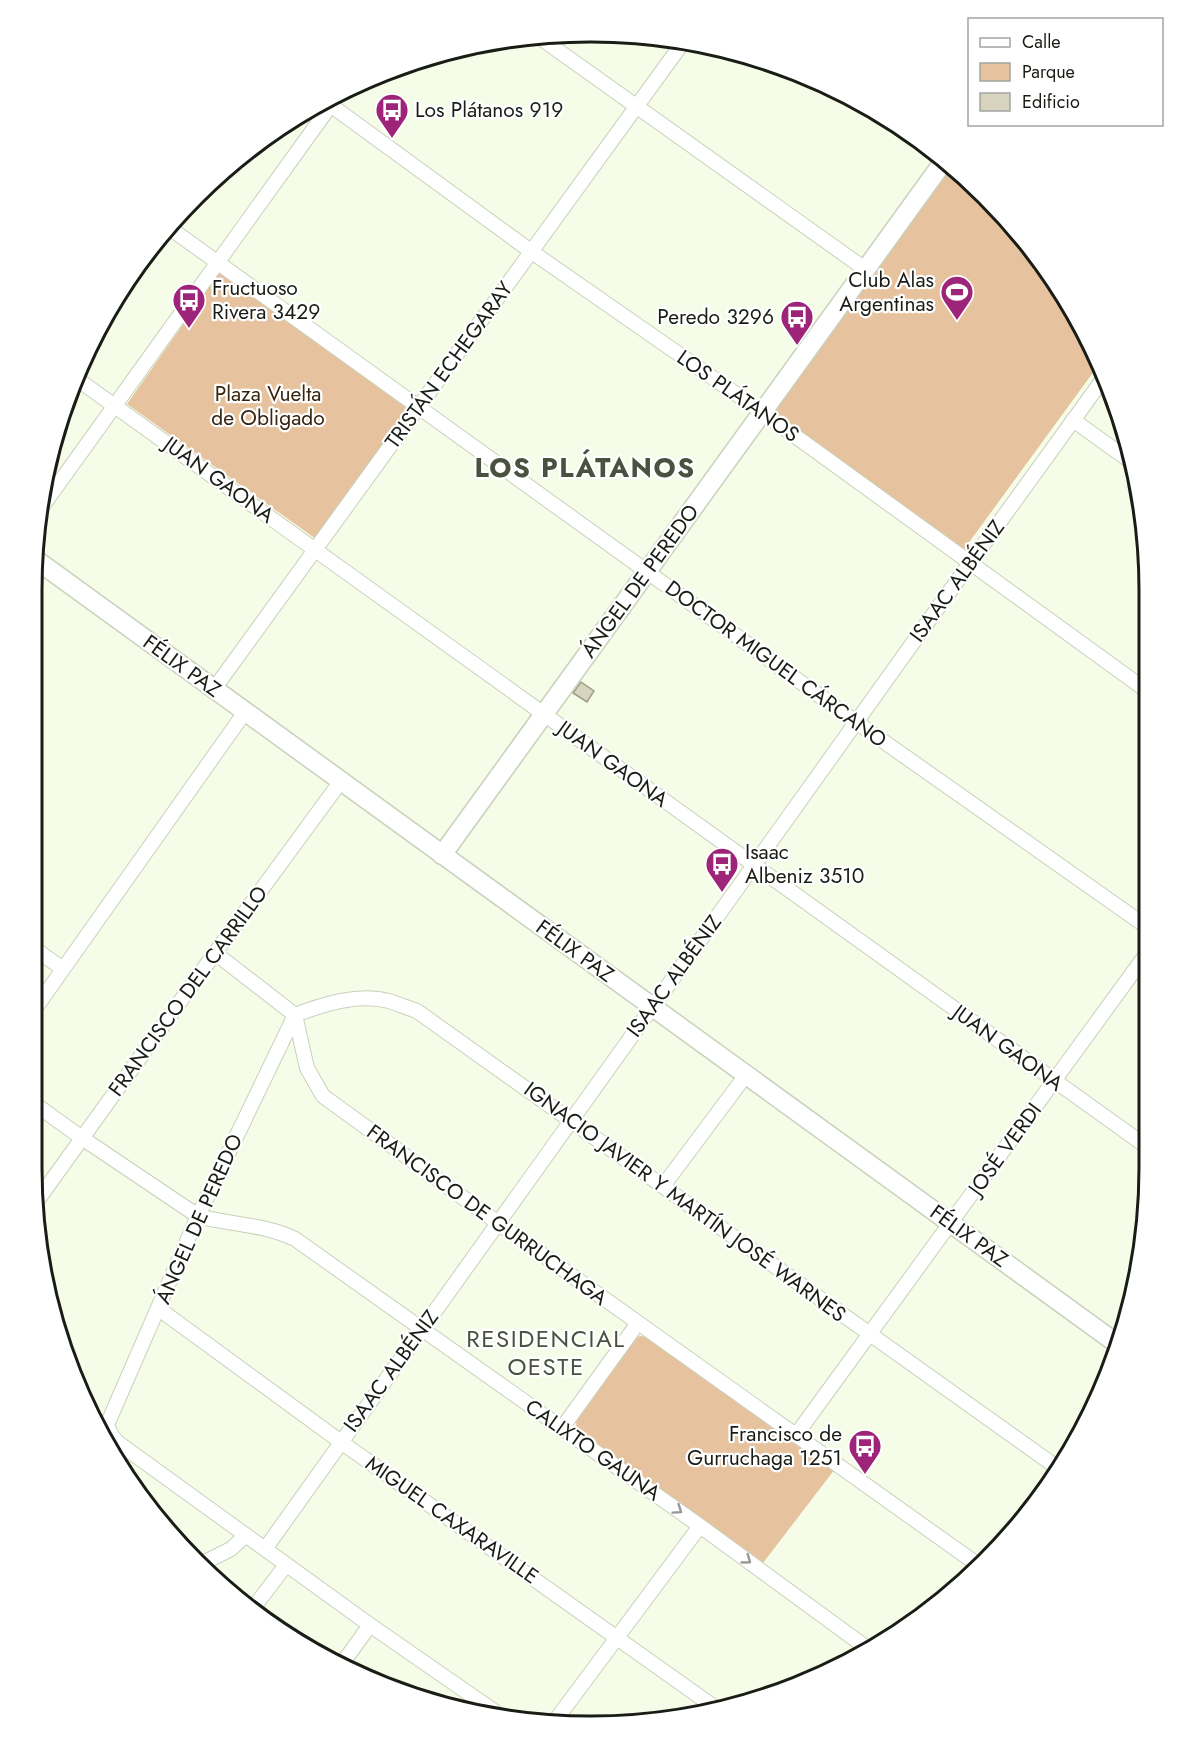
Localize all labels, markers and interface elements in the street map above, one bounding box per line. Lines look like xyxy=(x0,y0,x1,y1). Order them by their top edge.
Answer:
legend xyxy=(968,18,1163,126)
text: Calle xyxy=(1022,29,1061,55)
text: Parque xyxy=(1022,59,1075,85)
text: Edificio xyxy=(1022,89,1080,115)
bus stop icon: Los Plátanos 919 xyxy=(374,92,410,139)
place label: Los Plátanos 919 xyxy=(415,95,563,125)
place label: Club Alas Argentinas xyxy=(839,265,934,319)
place label: Fructuoso Rivera 3429 xyxy=(212,273,320,327)
sports icon: Club Alas Argentinas xyxy=(939,274,975,321)
street label: TRISTÁN ECHEGARAY xyxy=(378,275,520,455)
bus stop icon: Fructuoso Rivera 3429 xyxy=(171,282,207,329)
bus stop icon: Peredo 3296 xyxy=(779,299,815,346)
place label: Peredo 3296 xyxy=(657,302,774,332)
street label: LOS PLÁTANOS xyxy=(671,343,805,449)
park label: Plaza Vuelta de Obligado xyxy=(211,379,325,433)
street label: JUAN GAONA xyxy=(155,428,281,530)
district label: LOS PLÁTANOS xyxy=(474,448,696,487)
street label: ÁNGEL DE PEREDO xyxy=(574,498,706,664)
street label: ISAAC ALBÉNIZ xyxy=(902,513,1012,648)
street label: DOCTOR MIGUEL CÁRCANO xyxy=(659,573,893,755)
street label: FÉLIX PAZ xyxy=(137,627,228,705)
street label: JUAN GAONA xyxy=(549,712,675,814)
place label: Isaac Albeniz 3510 xyxy=(745,837,864,891)
bus stop icon: Isaac Albeniz 3510 xyxy=(704,846,740,893)
street label: FRANCISCO DEL CARRILLO xyxy=(101,880,275,1102)
street label: ISAAC ALBÉNIZ xyxy=(619,908,729,1043)
street label: FÉLIX PAZ xyxy=(530,912,621,990)
street label: JUAN GAONA xyxy=(944,996,1070,1098)
street label: IGNACIO JAVIER Y MARTÍN JOSÉ WARNES xyxy=(518,1075,852,1329)
street label: JOSÉ VERDI xyxy=(959,1097,1049,1204)
street label: FRANCISCO DE GURRUCHAGA xyxy=(360,1117,614,1313)
street label: ÁNGEL DE PEREDO xyxy=(148,1129,250,1309)
street label: FÉLIX PAZ xyxy=(924,1197,1015,1275)
street label: ISAAC ALBÉNIZ xyxy=(336,1303,446,1438)
district label: RESIDENCIAL OESTE xyxy=(466,1321,626,1384)
street label: CALIXTO GAUNA xyxy=(519,1392,667,1508)
place label: Francisco de Gurruchaga 1251 xyxy=(687,1419,842,1473)
bus stop icon: Francisco de Gurruchaga 1251 xyxy=(847,1428,883,1475)
street label: MIGUEL CAXARAVILLE xyxy=(359,1449,545,1591)
one-way arrow xyxy=(672,1503,683,1514)
one-way arrow xyxy=(741,1553,752,1564)

